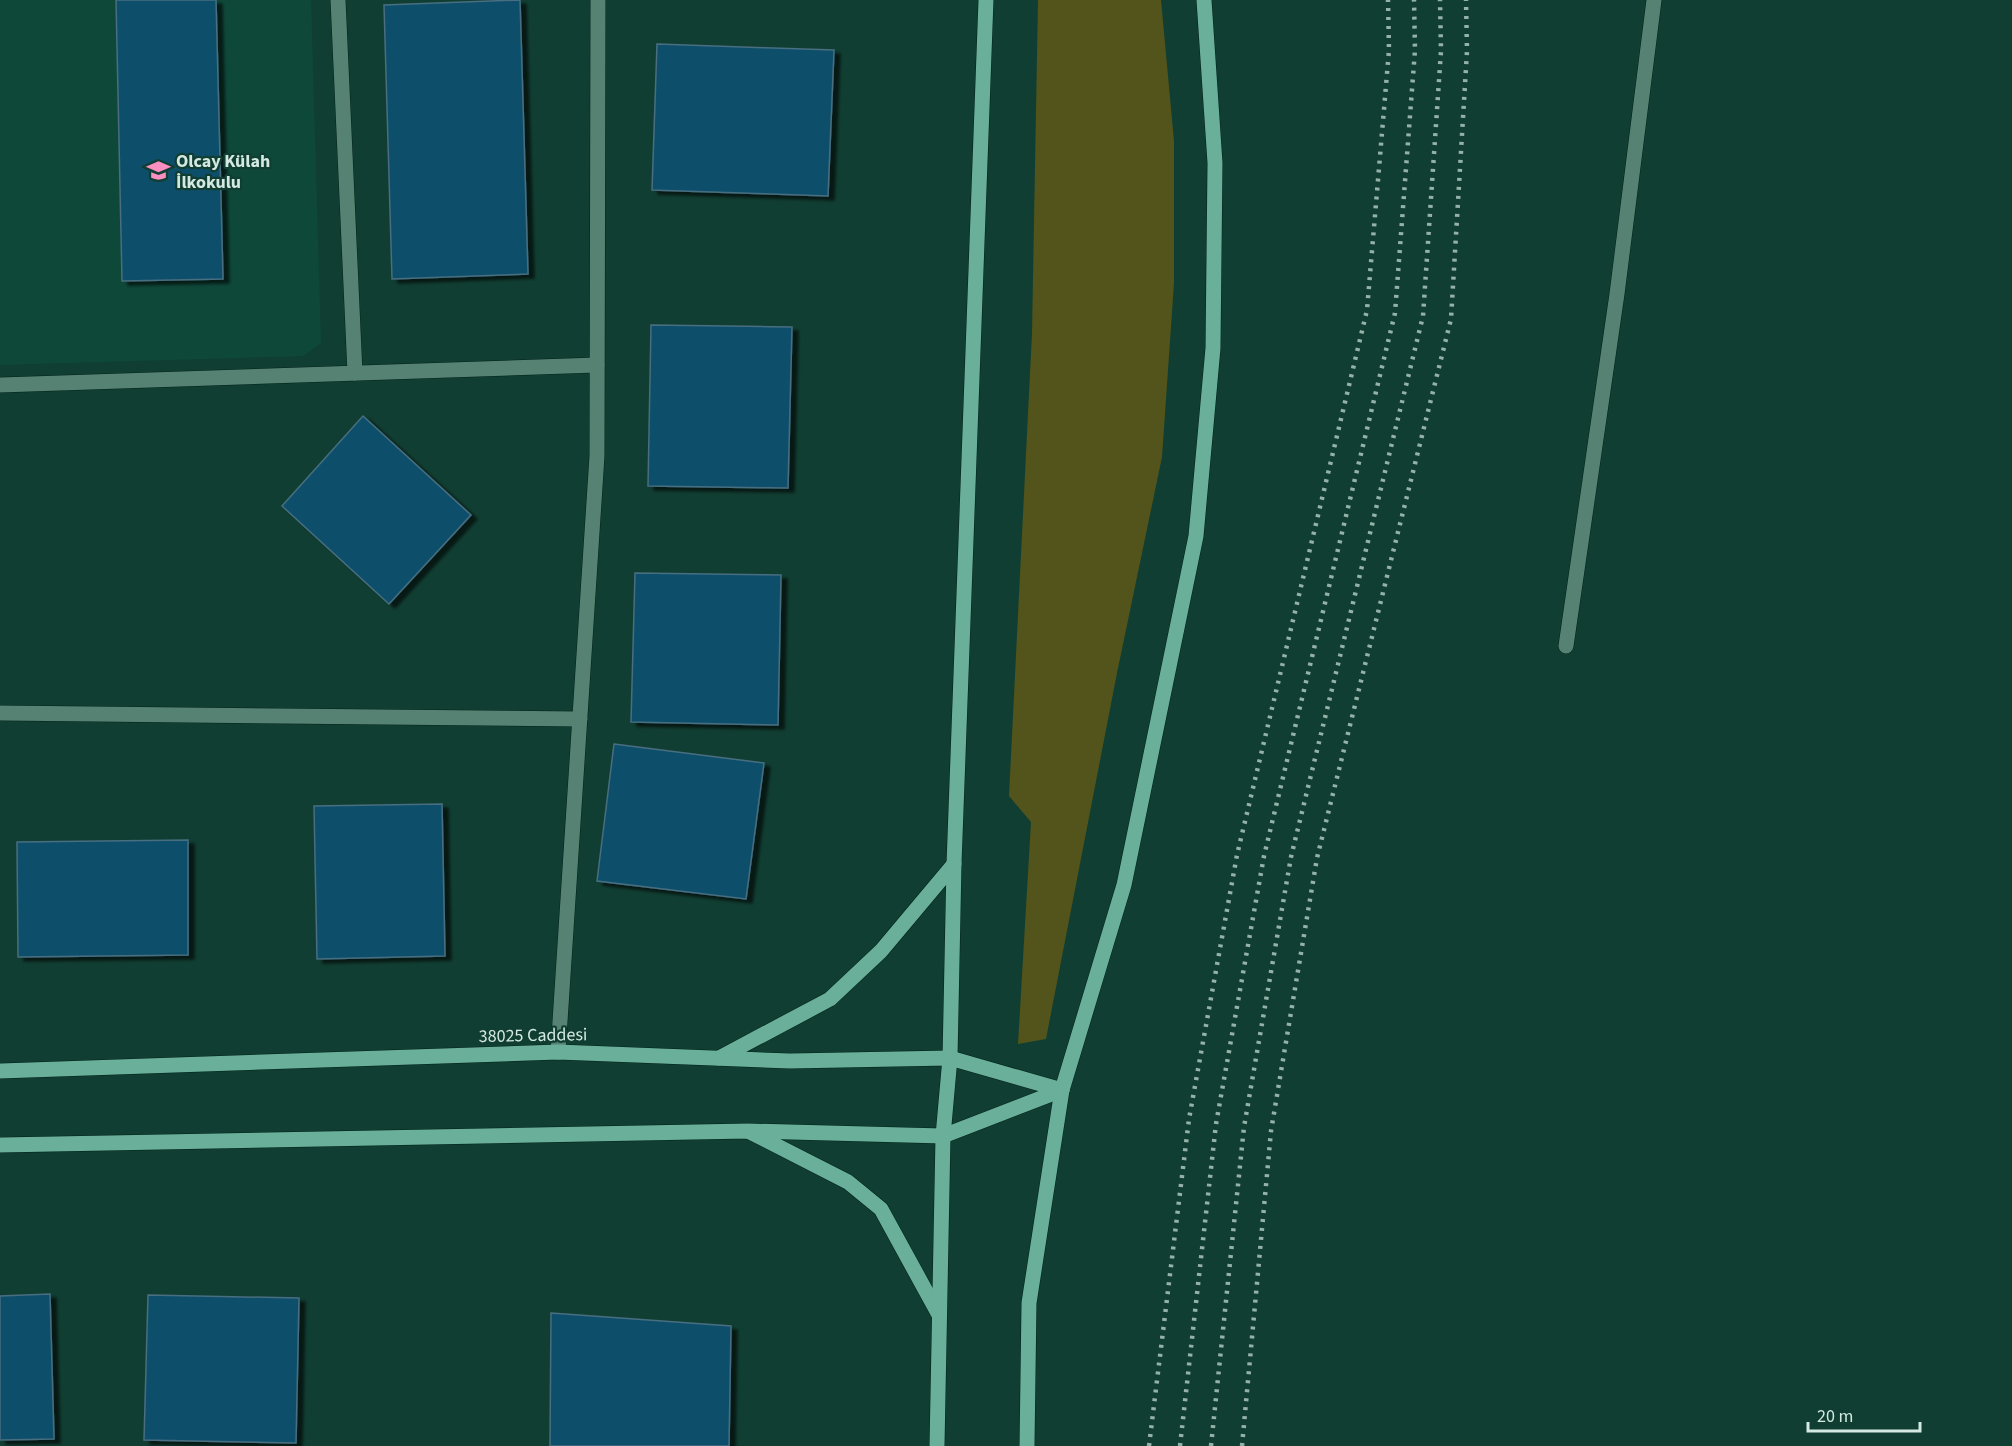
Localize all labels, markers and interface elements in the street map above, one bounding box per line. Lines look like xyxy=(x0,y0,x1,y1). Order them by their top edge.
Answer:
place label: Olcay Külah İlkokulu xyxy=(176,149,270,195)
school or university icon: Olcay Külah İlkokulu xyxy=(145,158,171,184)
street label: 38025 Caddesi xyxy=(479,1022,587,1049)
scale bar xyxy=(1808,1395,1920,1433)
text: 20 m xyxy=(1817,1404,1853,1429)

